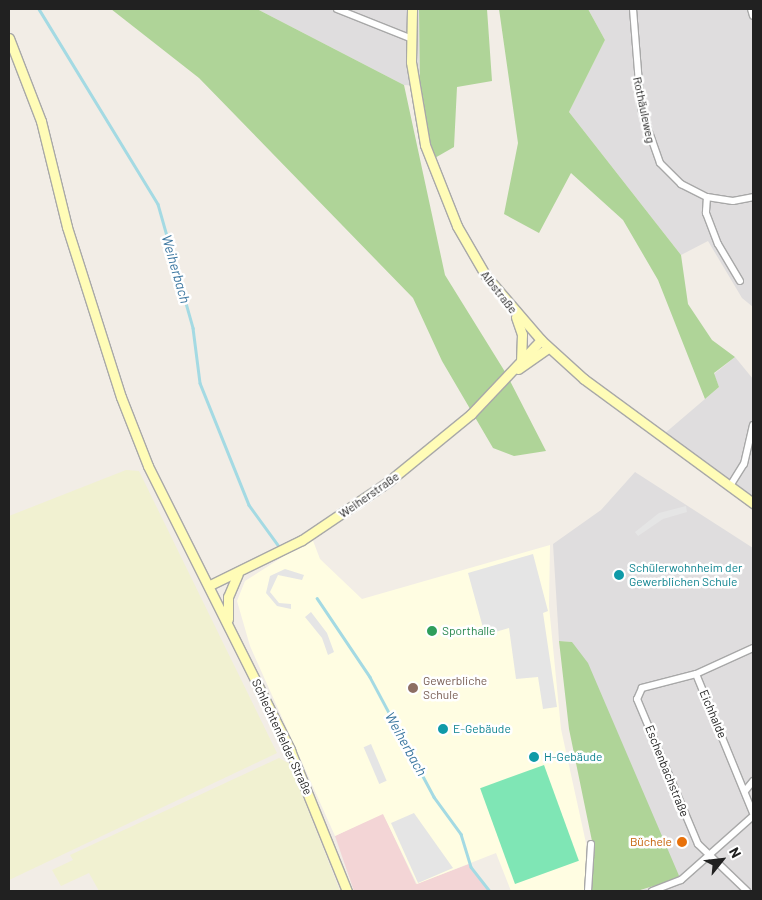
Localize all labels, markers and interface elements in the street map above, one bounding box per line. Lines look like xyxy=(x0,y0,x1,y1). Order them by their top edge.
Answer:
street label: Rothäuleweg xyxy=(630,76,658,144)
water label: Weiherbach xyxy=(158,233,194,305)
street label: Albstraße xyxy=(478,268,520,316)
street label: Weiherstraße xyxy=(336,469,402,521)
place label: Schülerwohnheim der Gewerblichen Schule xyxy=(629,561,742,589)
marker: Schülerwohnheim der Gewerblichen Schule xyxy=(613,569,625,581)
place label: Sporthalle xyxy=(442,624,496,638)
marker: Sporthalle xyxy=(426,625,438,637)
place label: Gewerbliche Schule xyxy=(423,674,487,702)
street label: Schlechtenfelder Straße xyxy=(249,677,315,797)
marker: Gewerbliche Schule xyxy=(407,682,419,694)
street label: Eichhalde xyxy=(696,688,730,740)
water label: Weiherbach xyxy=(382,709,430,779)
place label: E-Gebäude xyxy=(453,722,511,736)
marker: E-Gebäude xyxy=(437,723,449,735)
street label: Eschenbachstraße xyxy=(642,723,692,819)
place label: H-Gebäude xyxy=(544,750,602,764)
marker: H-Gebäude xyxy=(528,751,540,763)
place label: Büchele xyxy=(630,835,672,849)
north arrow xyxy=(697,835,747,885)
marker: Büchele xyxy=(676,836,688,848)
text: N xyxy=(726,844,745,861)

